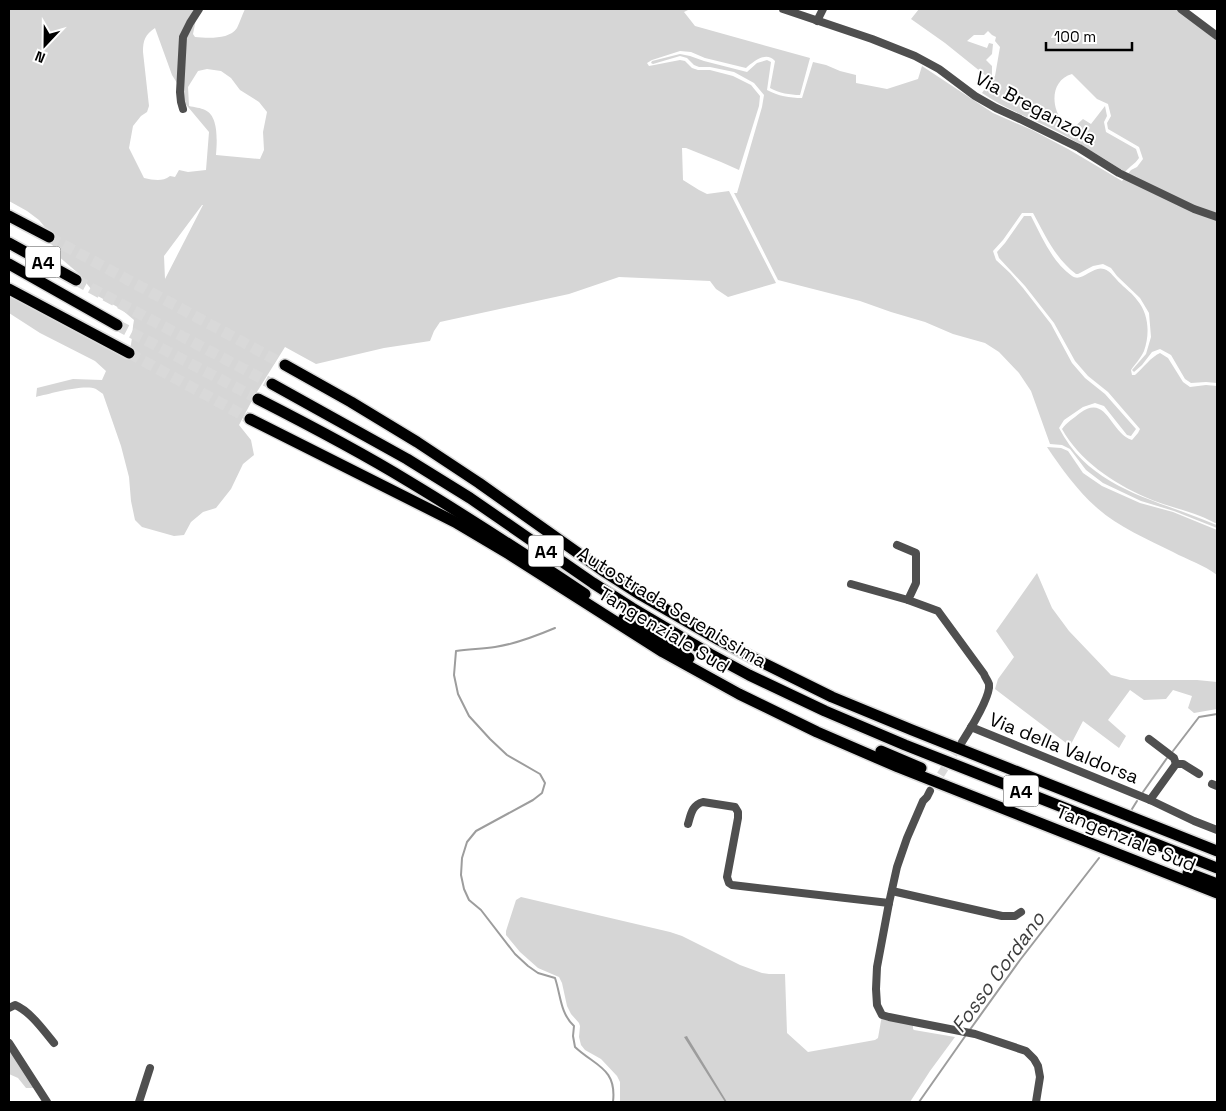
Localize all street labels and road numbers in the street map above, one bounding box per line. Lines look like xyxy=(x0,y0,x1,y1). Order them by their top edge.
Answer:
street label: Via Breganzola xyxy=(971,65,1101,151)
road number: A4 xyxy=(26,246,60,278)
road number: A4 xyxy=(528,536,564,566)
street label: Autostrada Serenissima xyxy=(573,540,772,674)
street label: Tangenziale Sud xyxy=(594,581,734,679)
street label: Via della Valdorsa xyxy=(986,707,1142,789)
road number: A4 xyxy=(1004,776,1038,806)
street label: Tangenziale Sud xyxy=(1052,799,1200,877)

